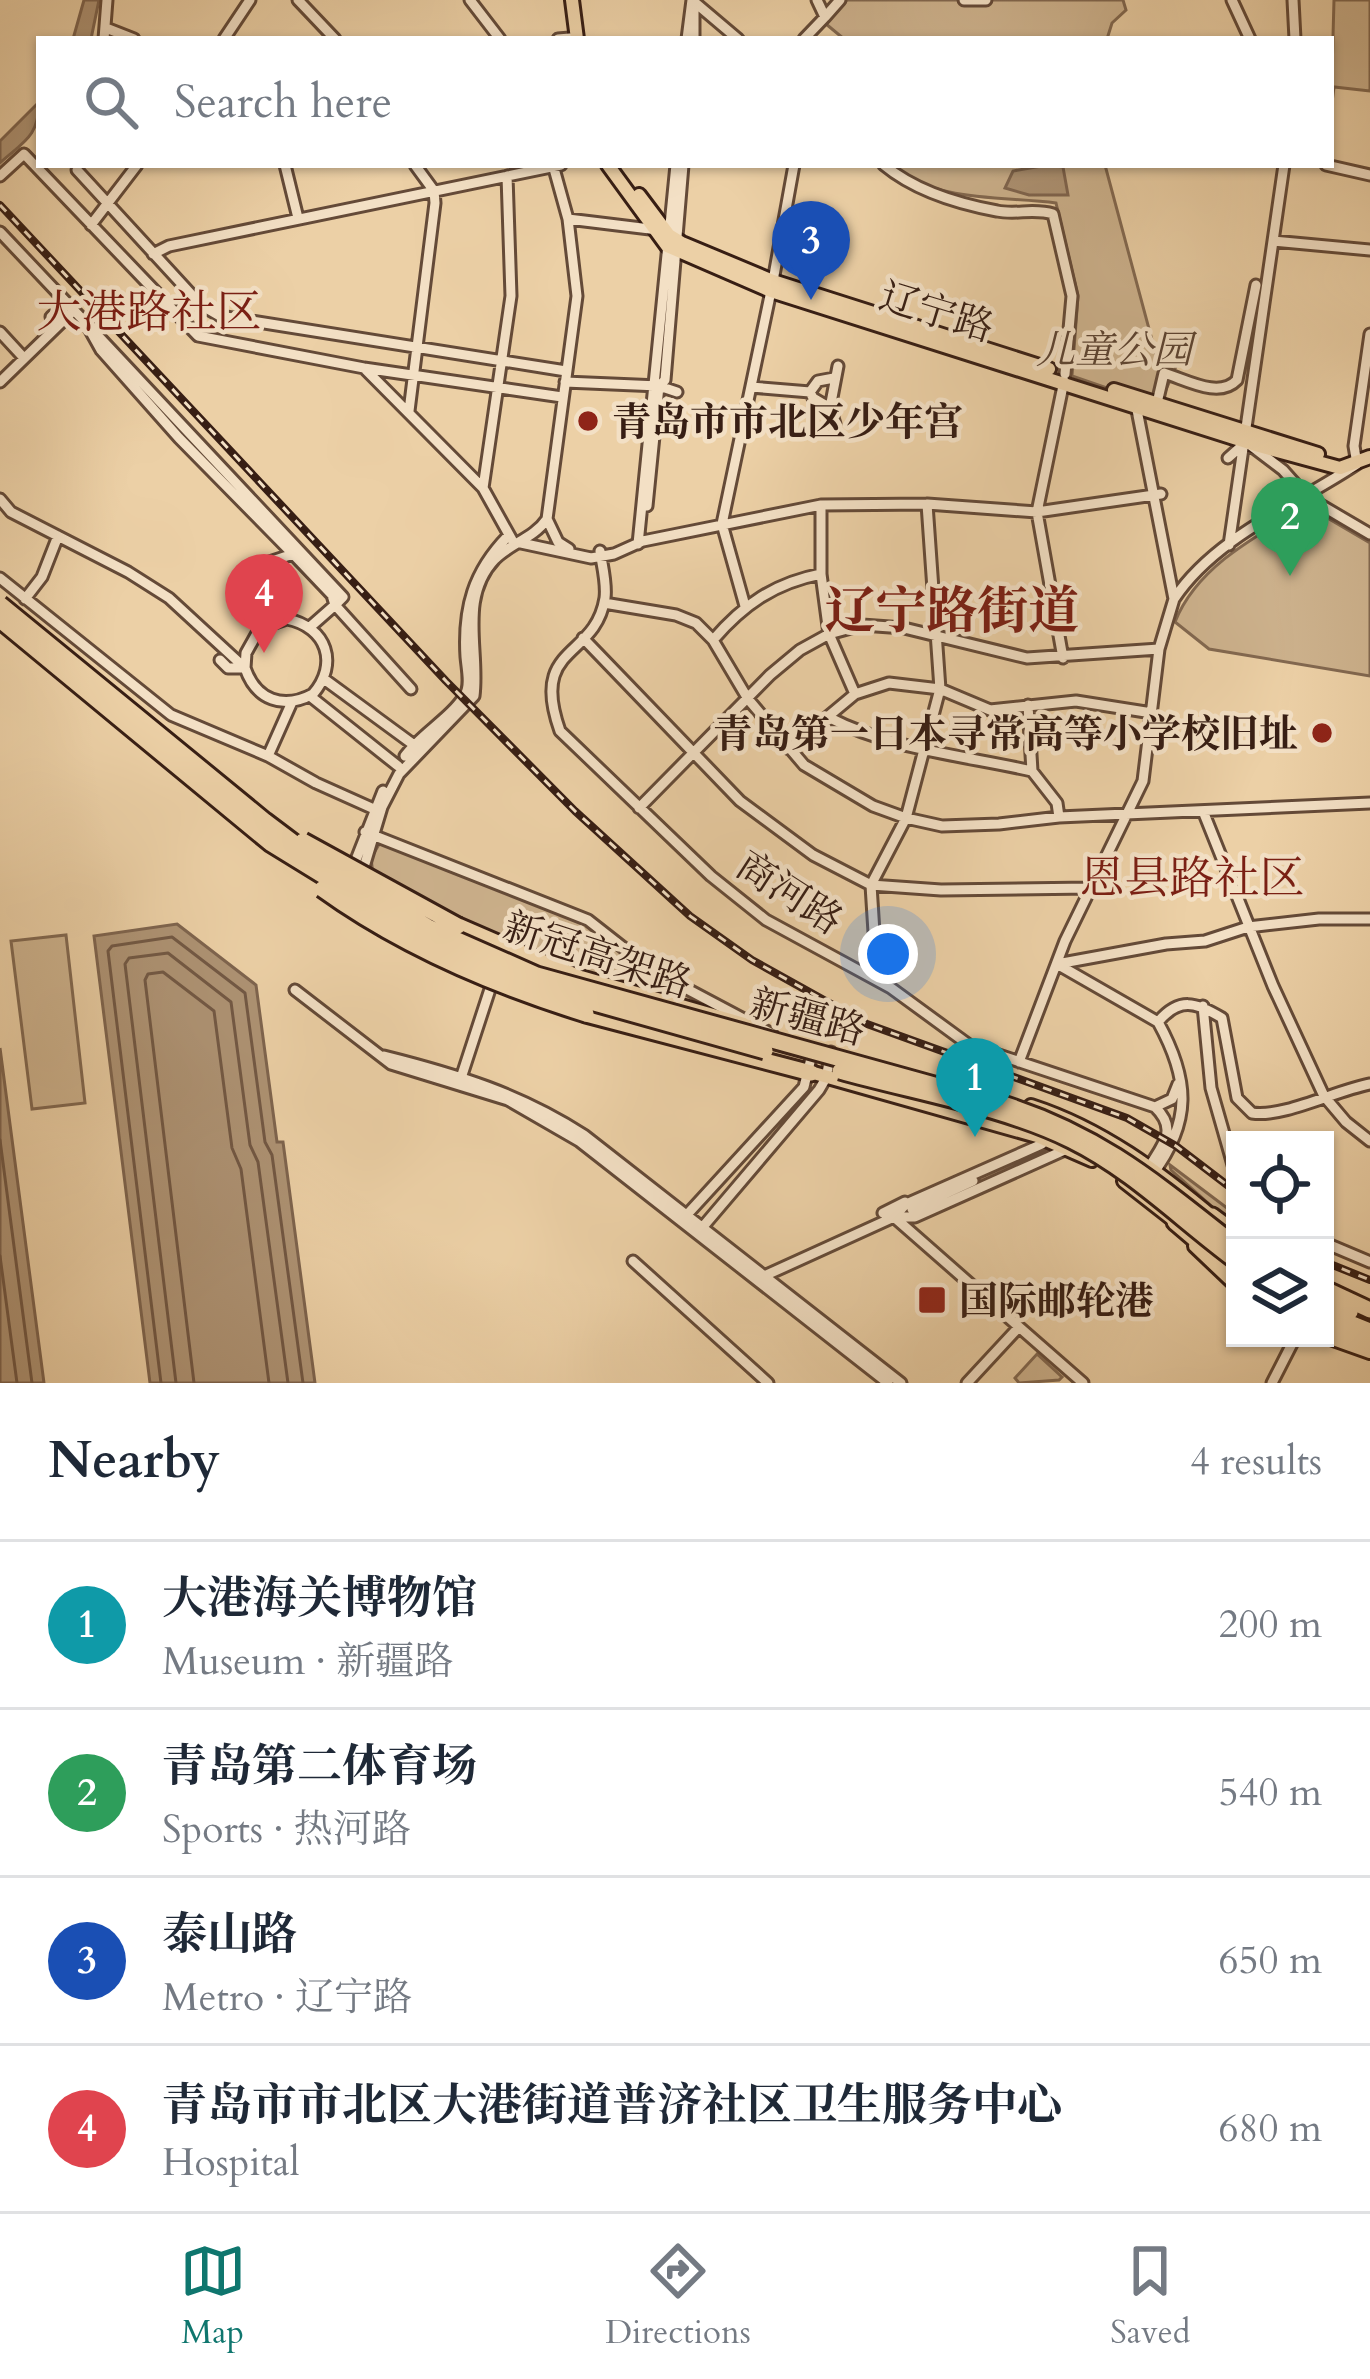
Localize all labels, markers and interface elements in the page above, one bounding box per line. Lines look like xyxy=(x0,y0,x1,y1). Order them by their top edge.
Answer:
search box xyxy=(36,36,1334,168)
icon: search xyxy=(78,69,144,135)
text: Search here xyxy=(174,72,392,133)
pin: 3 xyxy=(772,201,850,300)
street label: 辽宁路 xyxy=(873,270,1000,355)
district label: 大港路社区 xyxy=(36,282,262,343)
park label: 儿童公园 xyxy=(1036,324,1198,377)
place label: 青岛市市北区少年宫 xyxy=(612,396,963,449)
marker: 青岛市市北区少年宫 xyxy=(575,408,601,434)
pin: 2 xyxy=(1251,477,1329,576)
pin: 4 xyxy=(225,554,303,653)
district label: 辽宁路街道 xyxy=(824,577,1080,647)
place label: 青岛第一日本寻常高等小学校旧址 xyxy=(713,708,1298,761)
marker: 青岛第一日本寻常高等小学校旧址 xyxy=(1309,720,1335,746)
street label: 商河路 xyxy=(726,839,853,947)
district label: 恩县路社区 xyxy=(1079,848,1305,909)
street label: 新冠高架路 xyxy=(497,900,698,1011)
your location xyxy=(858,924,918,984)
street label: 新疆路 xyxy=(744,977,871,1058)
pin: 1 xyxy=(936,1038,1014,1137)
map controls xyxy=(1226,1131,1334,1347)
button: locate xyxy=(1226,1131,1334,1239)
button: layers xyxy=(1226,1239,1334,1347)
place label: 国际邮轮港 xyxy=(959,1275,1154,1328)
marker: 国际邮轮港 xyxy=(916,1284,948,1316)
text: Nearby xyxy=(48,1426,220,1496)
text: 4 results xyxy=(1190,1435,1322,1488)
text: 大港海关博物馆 xyxy=(162,1568,477,1629)
text: 1 xyxy=(77,1598,97,1651)
text: 200 m xyxy=(1219,1598,1322,1651)
text: Museum · 新疆路 xyxy=(162,1635,453,1688)
text: 青岛第二体育场 xyxy=(162,1736,477,1797)
text: 2 xyxy=(77,1766,97,1819)
text: 540 m xyxy=(1219,1766,1322,1819)
text: Sports · 热河路 xyxy=(162,1803,411,1856)
text: 泰山路 xyxy=(162,1904,297,1965)
text: 3 xyxy=(77,1934,97,1987)
text: 650 m xyxy=(1219,1934,1322,1987)
text: Metro · 辽宁路 xyxy=(162,1971,412,2024)
text: 青岛市市北区大港街道普济社区卫生服务中心 xyxy=(162,2075,1062,2136)
text: 4 xyxy=(77,2102,97,2155)
text: 680 m xyxy=(1219,2102,1322,2155)
text: Hospital xyxy=(162,2136,300,2189)
tab: Map xyxy=(180,2238,246,2355)
tab: Directions xyxy=(605,2238,751,2355)
tab: Saved xyxy=(1110,2238,1190,2355)

